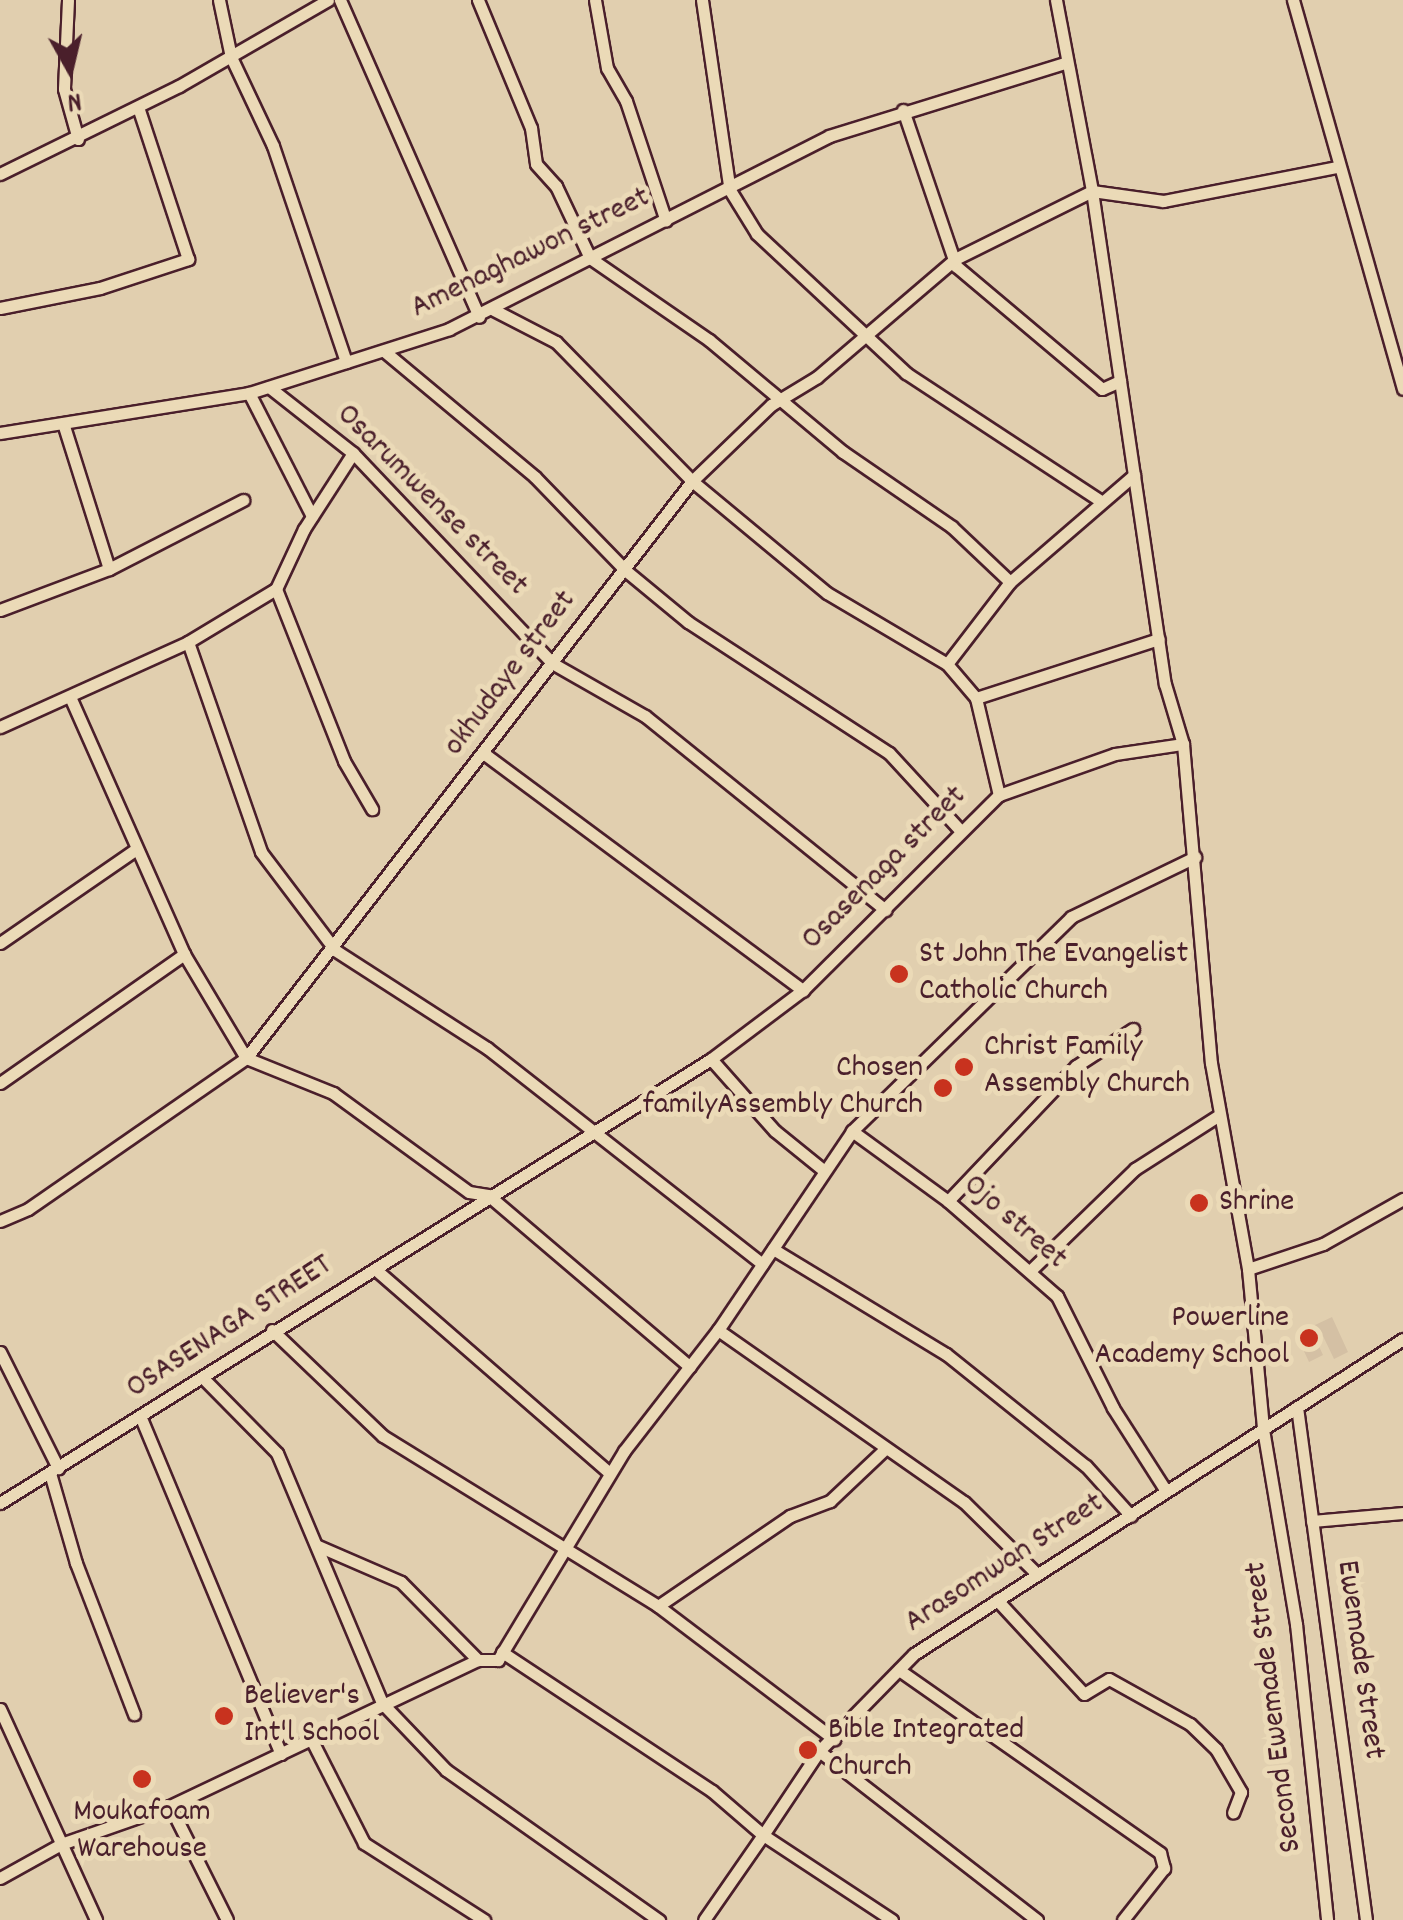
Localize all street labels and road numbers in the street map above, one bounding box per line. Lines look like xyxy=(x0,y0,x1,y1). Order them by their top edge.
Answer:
street label: Amenaghawon street xyxy=(405,180,657,328)
street label: Osarumwense street xyxy=(327,397,535,605)
street label: okhudaye street xyxy=(436,584,586,764)
street label: Osasenaga street xyxy=(794,778,976,960)
street label: Ojo street xyxy=(954,1167,1074,1279)
street label: OSASENAGA STREET xyxy=(120,1247,340,1409)
street label: Arasomwan Street xyxy=(898,1485,1112,1643)
street label: Ewemade Street xyxy=(1326,1558,1392,1762)
street label: Second Ewemade Street xyxy=(1238,1559,1312,1855)

